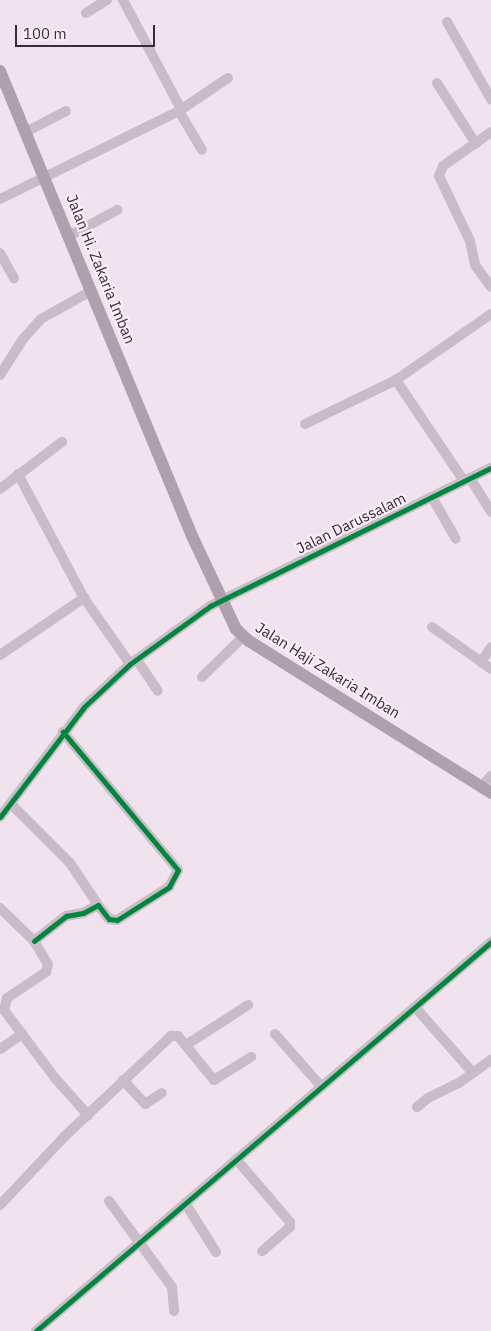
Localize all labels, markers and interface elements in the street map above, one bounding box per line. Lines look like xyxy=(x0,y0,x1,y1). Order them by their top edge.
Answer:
scale bar xyxy=(18,15,158,47)
text: 100 m xyxy=(23,24,67,43)
street label: Jalan Hi. Zakaria Imban xyxy=(63,192,139,346)
street label: Jalan Darussalam xyxy=(293,489,409,557)
street label: Jalan Haji Zakaria Imban xyxy=(252,618,404,722)

